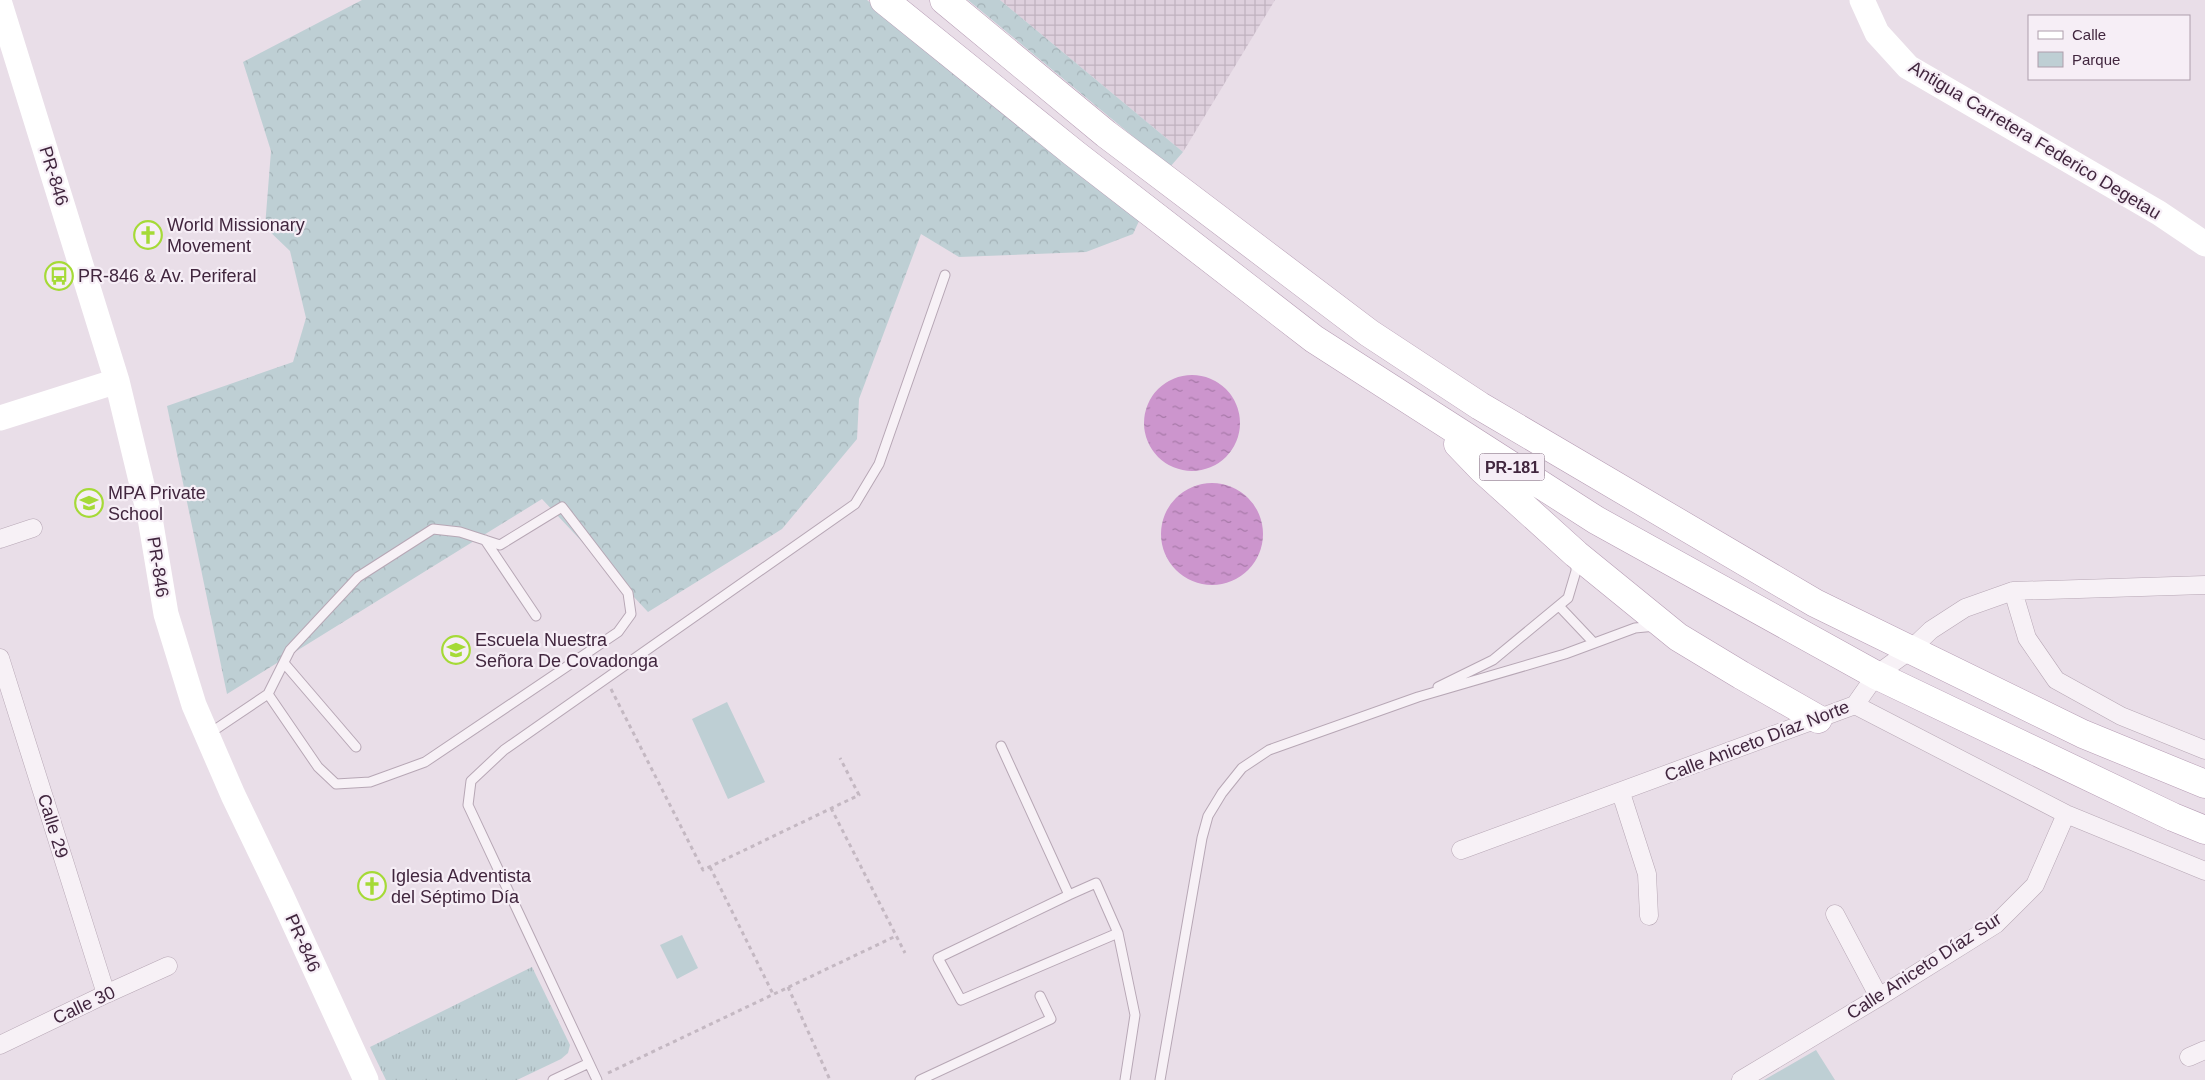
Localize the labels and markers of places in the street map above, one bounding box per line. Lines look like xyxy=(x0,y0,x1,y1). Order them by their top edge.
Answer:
place label: World Missionary Movement xyxy=(167,215,305,256)
church icon: World Missionary Movement xyxy=(133,220,163,250)
bus stop icon: PR-846 & Av. Periferal xyxy=(44,261,74,291)
place label: PR-846 & Av. Periferal xyxy=(78,266,256,286)
place label: MPA Private School xyxy=(108,483,206,524)
school or university icon: MPA Private School xyxy=(74,488,104,518)
place label: Escuela Nuestra Señora De Covadonga xyxy=(475,630,659,671)
school or university icon: Escuela Nuestra Señora De Covadonga xyxy=(441,635,471,665)
place label: Iglesia Adventista del Séptimo Día xyxy=(391,866,532,907)
church icon: Iglesia Adventista del Séptimo Día xyxy=(357,871,387,901)

